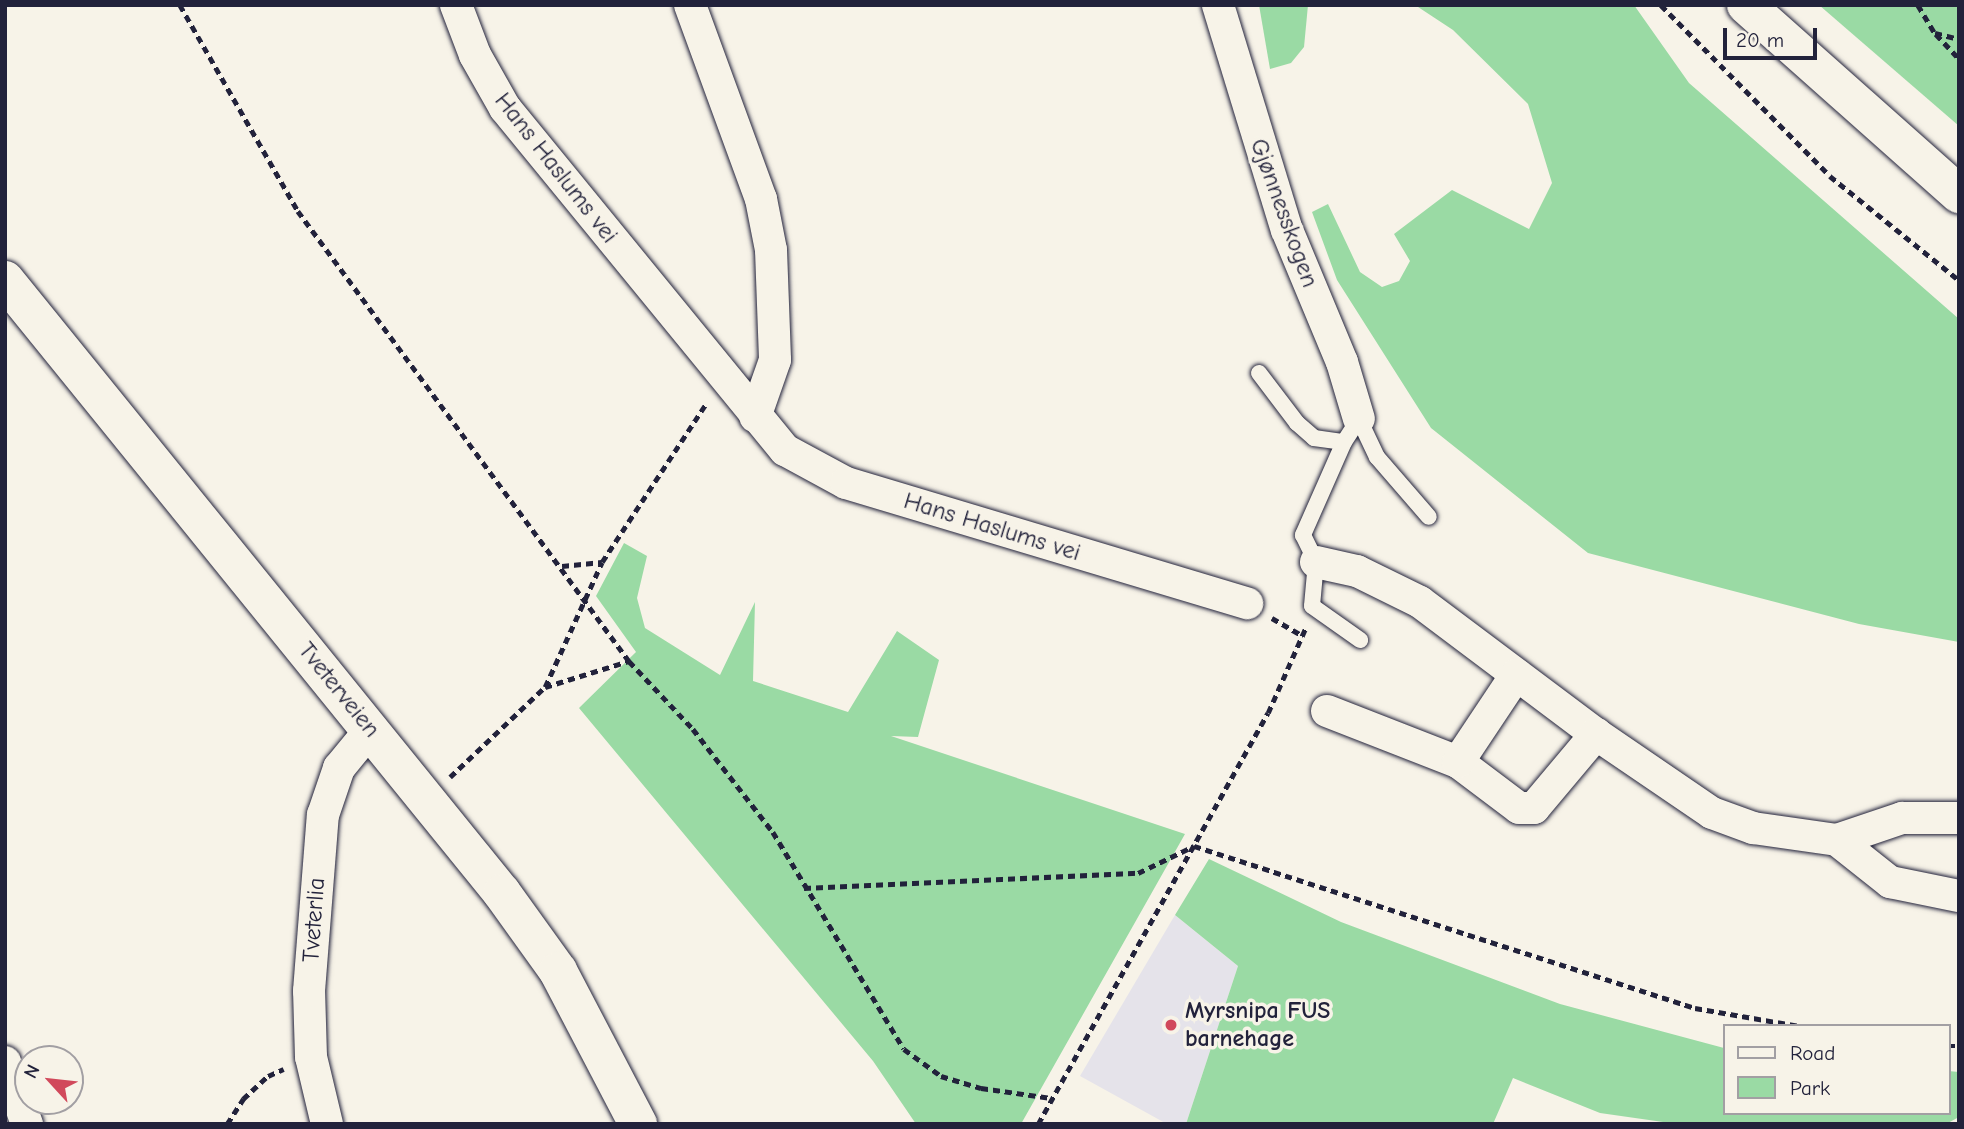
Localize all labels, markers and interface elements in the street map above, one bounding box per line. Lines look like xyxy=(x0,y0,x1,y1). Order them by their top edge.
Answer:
scale bar xyxy=(1726,14,1820,58)
text: 20 m xyxy=(1736,28,1784,52)
street label: Hans Haslums vei xyxy=(488,87,624,249)
street label: Gjønnesskogen xyxy=(1244,135,1324,291)
street label: Hans Haslums vei xyxy=(900,486,1084,568)
street label: Tveterveien xyxy=(292,637,386,743)
street label: Tveterlia xyxy=(297,877,331,963)
place label: Myrsnipa FUS barnehage xyxy=(1185,997,1330,1053)
marker: Myrsnipa FUS barnehage xyxy=(1163,1017,1179,1033)
legend xyxy=(1722,1024,1950,1115)
text: Road xyxy=(1790,1041,1835,1065)
north arrow xyxy=(14,1045,84,1115)
text: N xyxy=(19,1061,45,1082)
text: Park xyxy=(1790,1076,1830,1100)

